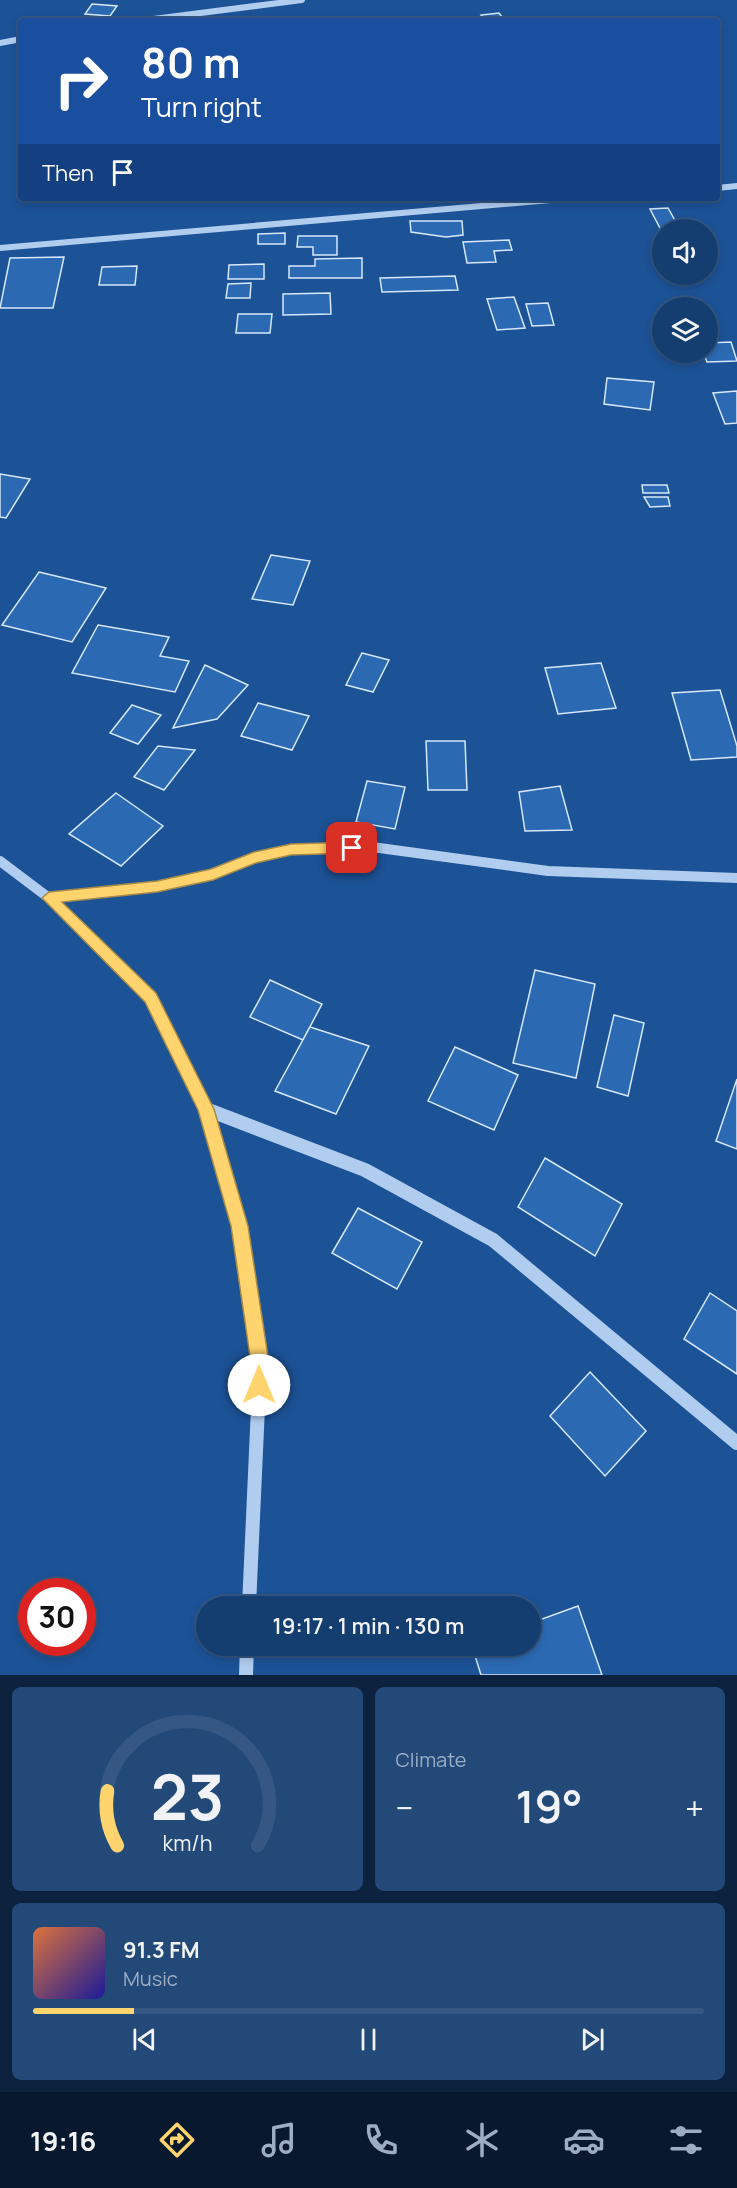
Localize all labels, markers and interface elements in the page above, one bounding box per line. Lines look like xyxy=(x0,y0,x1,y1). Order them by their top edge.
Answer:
text: 80 m xyxy=(141,33,241,91)
icon: right xyxy=(42,42,120,120)
text: Turn right xyxy=(141,88,262,125)
icon: arrive xyxy=(106,156,139,189)
text: Then xyxy=(42,158,94,188)
map controls xyxy=(652,219,718,363)
button: sound xyxy=(652,219,718,285)
button: layers xyxy=(652,297,718,363)
pin xyxy=(326,822,377,873)
icon: arrive xyxy=(335,831,368,864)
position arrow xyxy=(227,1353,291,1417)
speed limit sign: 30 xyxy=(18,1578,96,1656)
text: 19:17 · 1 min · 130 m xyxy=(273,1611,464,1641)
text: Climate xyxy=(396,1746,467,1773)
text: 23 xyxy=(151,1753,224,1839)
text: 19° xyxy=(516,1775,583,1837)
text: − xyxy=(396,1785,413,1830)
text: + xyxy=(685,1785,704,1830)
text: km/h xyxy=(162,1828,212,1857)
text: 91.3 FM xyxy=(123,1935,200,1965)
text: Music xyxy=(123,1965,178,1992)
icon: previous xyxy=(128,2023,161,2056)
icon: pause xyxy=(352,2023,385,2056)
icon: next xyxy=(576,2023,609,2056)
icon: directions xyxy=(156,2119,198,2161)
icon: music xyxy=(258,2119,300,2161)
icon: phone xyxy=(360,2119,402,2161)
icon: climate xyxy=(461,2119,503,2161)
icon: car xyxy=(563,2119,605,2161)
icon: filters xyxy=(665,2119,707,2161)
text: 19:16 xyxy=(30,2122,96,2159)

